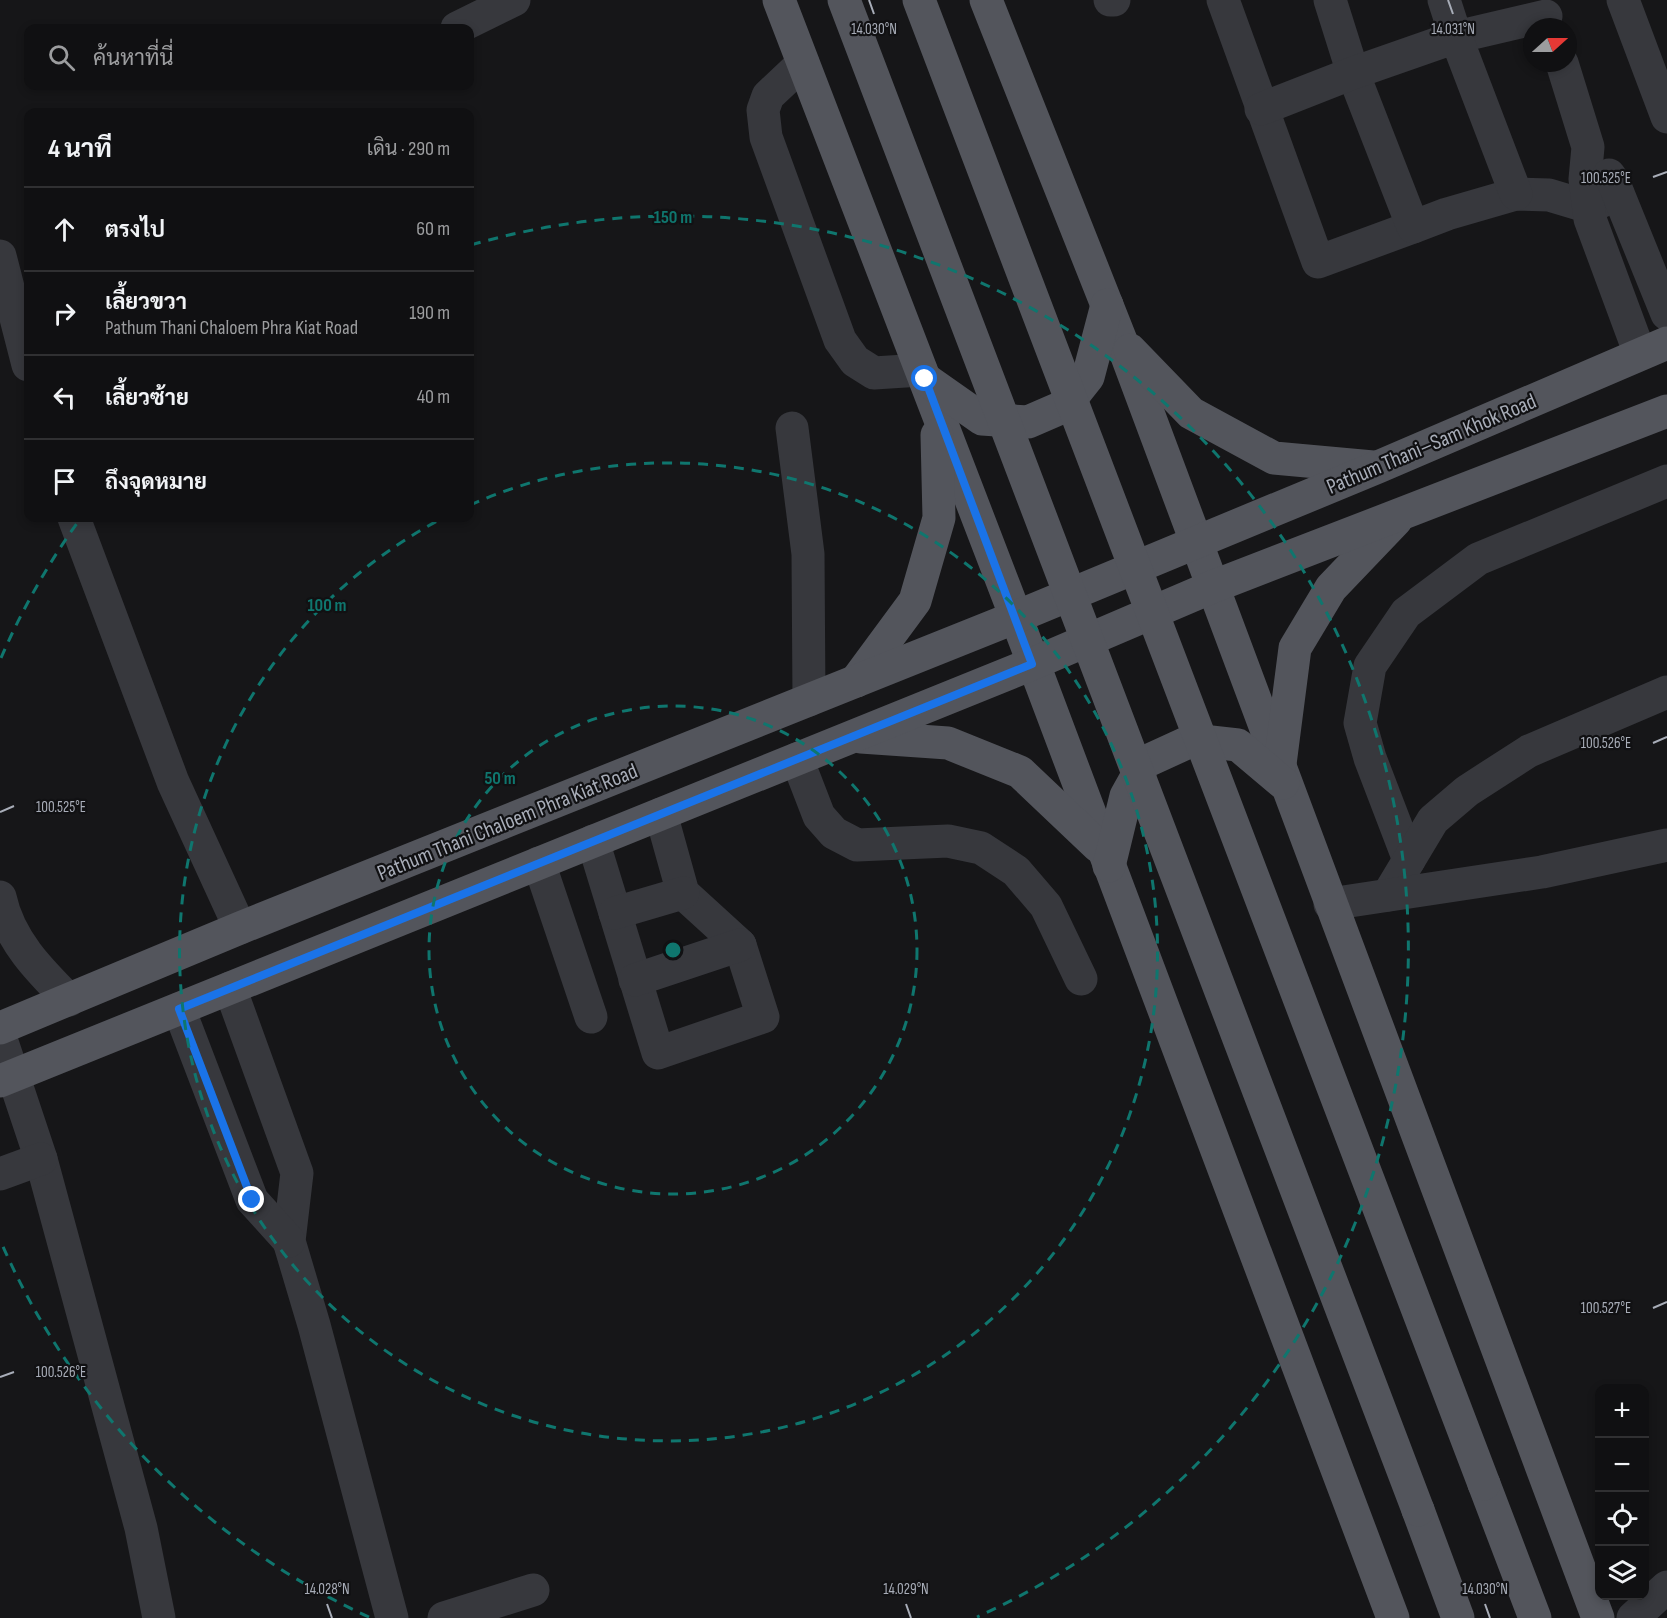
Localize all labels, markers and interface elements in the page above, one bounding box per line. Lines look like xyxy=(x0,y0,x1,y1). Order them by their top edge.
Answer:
north arrow xyxy=(1523,18,1577,72)
text: 14.030°N xyxy=(851,20,897,39)
text: 14.031°N xyxy=(1431,20,1475,39)
search box xyxy=(24,24,474,90)
icon: search xyxy=(45,41,78,74)
text: ค้นหาที่นี่ xyxy=(93,45,173,72)
text: 4 นาที xyxy=(48,134,112,165)
text: เดิน · 290 m xyxy=(367,137,450,161)
text: 100.525°E xyxy=(1581,169,1631,188)
text: 150 m xyxy=(654,207,692,228)
icon: ahead xyxy=(48,213,81,246)
text: ตรงไป xyxy=(105,217,165,244)
text: 60 m xyxy=(416,217,450,241)
text: เลี้ยวขวา xyxy=(105,289,187,316)
icon: right xyxy=(48,297,81,330)
text: 190 m xyxy=(409,301,450,325)
text: Pathum Thani Chaloem Phra Kiat Road xyxy=(105,316,358,340)
route start xyxy=(911,365,937,391)
icon: left xyxy=(48,381,81,414)
text: เลี้ยวซ้าย xyxy=(105,385,189,412)
text: 40 m xyxy=(417,385,450,409)
street label: Pathum Thani–Sam Khok Road xyxy=(1323,388,1541,501)
icon: arrive xyxy=(48,465,81,498)
text: ถึงจุดหมาย xyxy=(105,469,207,496)
text: 100 m xyxy=(308,595,347,616)
text: 100.526°E xyxy=(1581,734,1631,753)
street label: Pathum Thani Chaloem Phra Kiat Road xyxy=(373,758,642,887)
text: 50 m xyxy=(484,768,516,789)
text: 100.525°E xyxy=(36,798,86,817)
centre of rings xyxy=(663,940,683,960)
route end xyxy=(238,1186,264,1212)
text: 100.527°E xyxy=(1581,1299,1631,1318)
text: 100.526°E xyxy=(36,1363,86,1382)
map controls xyxy=(1595,1384,1649,1600)
button: + xyxy=(1595,1384,1649,1438)
button: − xyxy=(1595,1438,1649,1492)
button: locate xyxy=(1595,1492,1649,1546)
button: layers xyxy=(1595,1546,1649,1600)
text: 14.028°N xyxy=(304,1580,350,1599)
text: 14.029°N xyxy=(883,1580,929,1599)
text: 14.030°N xyxy=(1462,1580,1508,1599)

